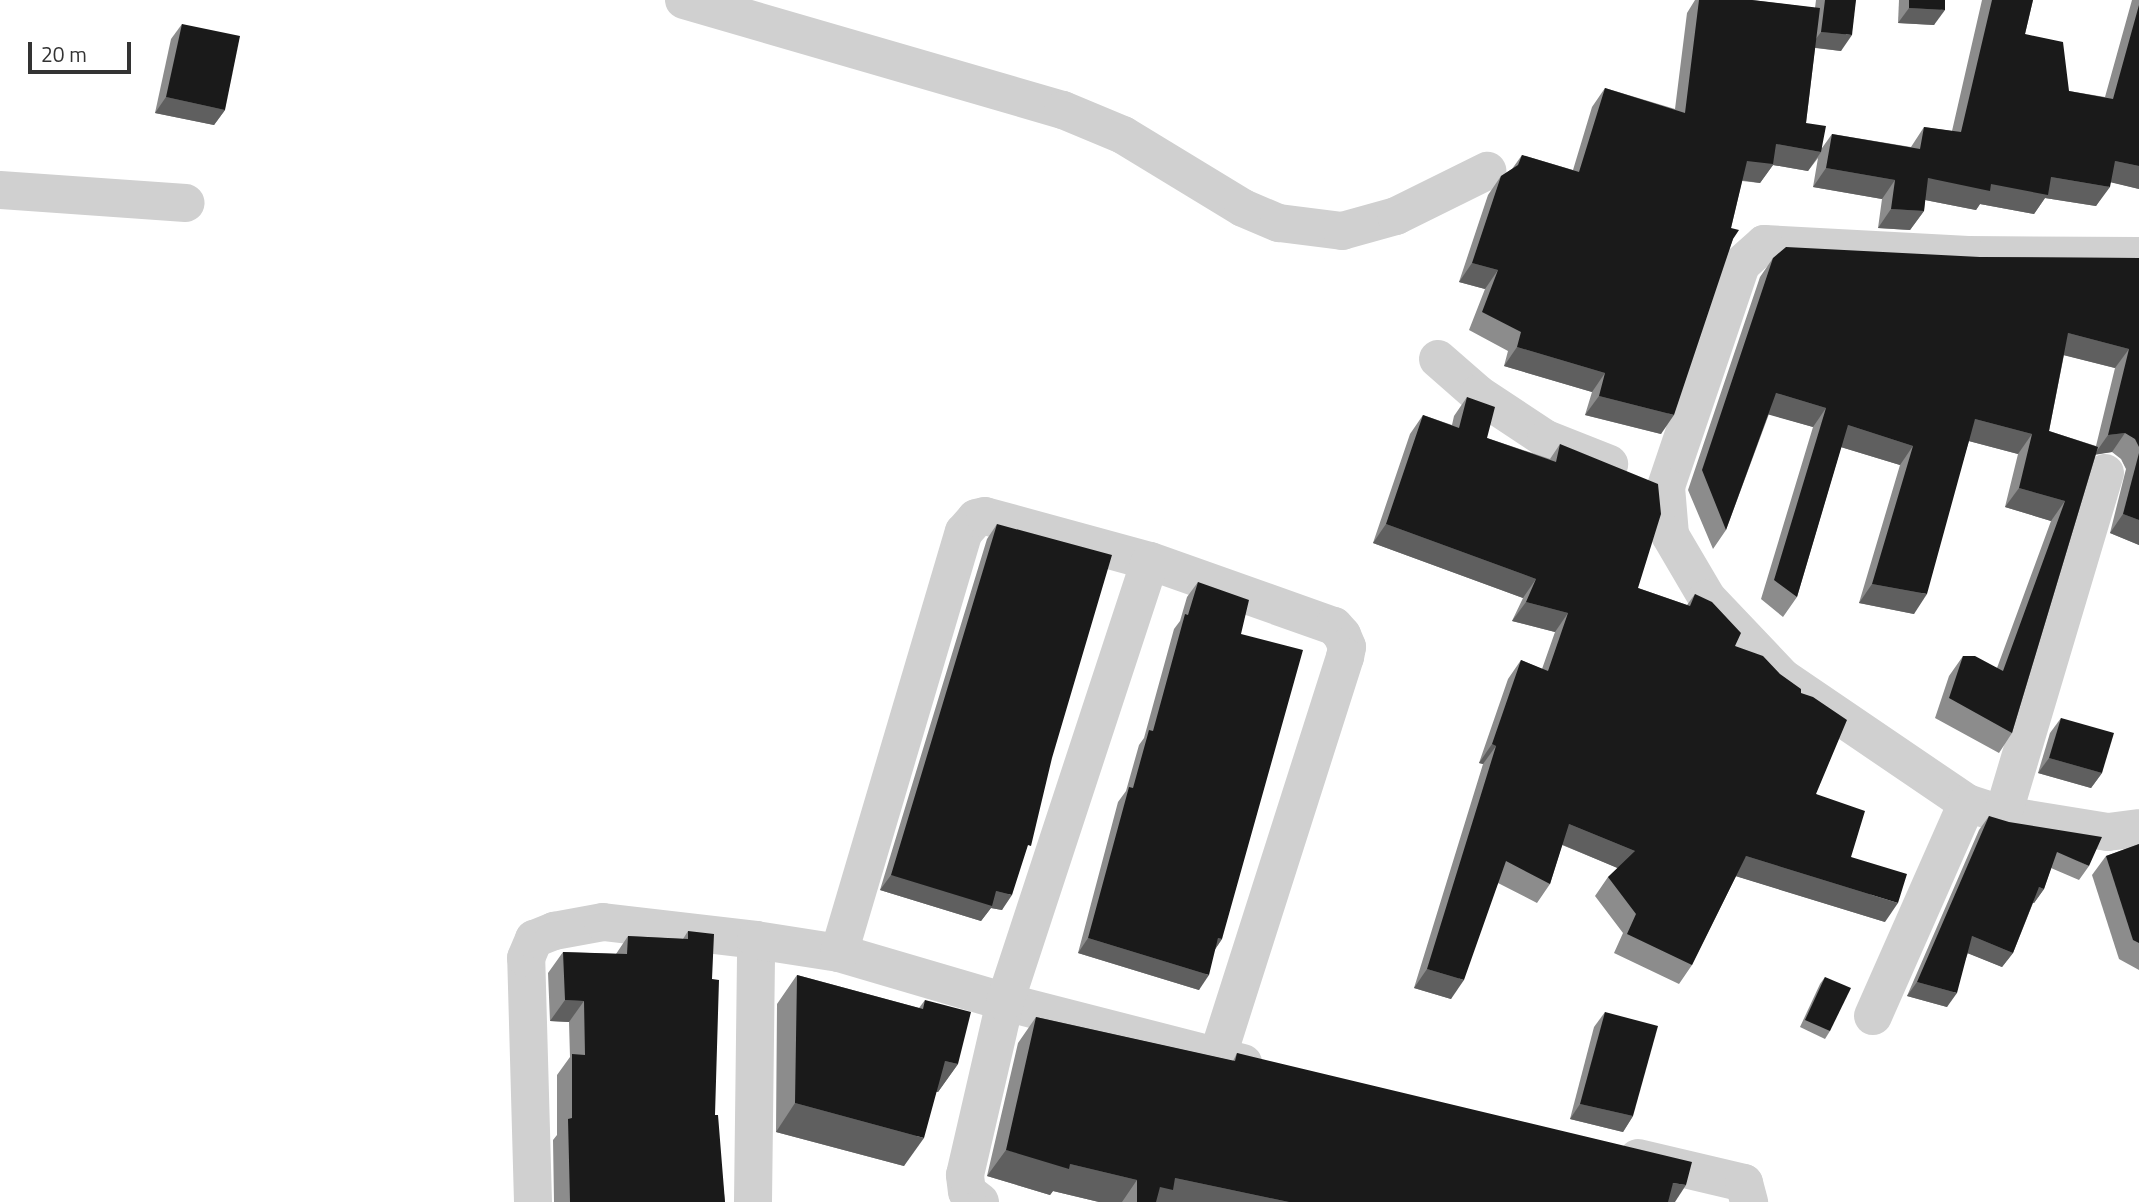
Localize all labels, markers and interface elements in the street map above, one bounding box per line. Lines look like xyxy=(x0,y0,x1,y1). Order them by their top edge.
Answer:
scale bar xyxy=(32,28,135,72)
text: 20 m xyxy=(41,38,87,70)

